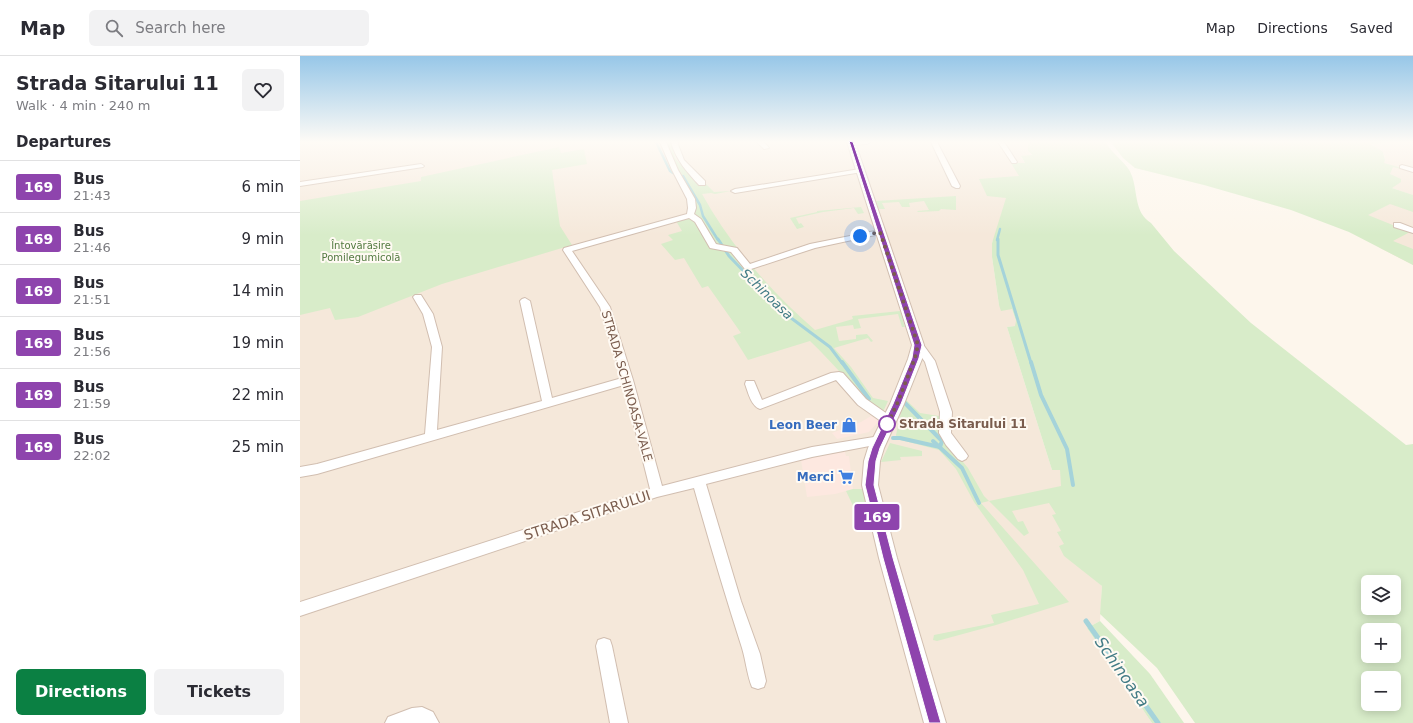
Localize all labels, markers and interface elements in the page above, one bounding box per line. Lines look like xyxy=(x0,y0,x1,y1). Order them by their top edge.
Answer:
search box xyxy=(89,10,369,46)
text: Map xyxy=(20,17,65,39)
icon: search xyxy=(103,17,125,39)
text: Search here xyxy=(135,19,225,37)
text: Map xyxy=(1206,20,1235,36)
text: Directions xyxy=(1257,20,1328,36)
text: Saved xyxy=(1350,20,1393,36)
button: heart xyxy=(242,69,284,111)
text: Strada Sitarului 11 xyxy=(16,72,219,94)
text: Walk · 4 min · 240 m xyxy=(16,98,150,113)
text: Departures xyxy=(16,133,111,151)
text: Bus xyxy=(73,170,104,188)
text: 6 min xyxy=(241,178,284,196)
text: 169 xyxy=(24,179,53,195)
text: 21:43 xyxy=(73,188,111,203)
text: Bus xyxy=(73,222,104,240)
your location xyxy=(850,226,870,246)
text: 9 min xyxy=(241,230,284,248)
text: 169 xyxy=(24,231,53,247)
park label: Întovărășire Pomilegumicolă xyxy=(322,239,400,263)
text: 21:46 xyxy=(73,240,111,255)
water label: Schinoasa xyxy=(738,266,796,322)
text: Bus xyxy=(73,274,104,292)
text: 14 min xyxy=(232,282,284,300)
text: 169 xyxy=(24,283,53,299)
text: 21:51 xyxy=(73,292,111,307)
street label: STRADA SCHINOASA-VALE xyxy=(599,309,655,463)
text: Bus xyxy=(73,326,104,344)
text: 19 min xyxy=(232,334,284,352)
text: 169 xyxy=(24,335,53,351)
text: 21:56 xyxy=(73,344,111,359)
text: Bus xyxy=(73,378,104,396)
text: 22 min xyxy=(232,386,284,404)
text: 169 xyxy=(24,387,53,403)
text: 21:59 xyxy=(73,396,111,411)
marker: Strada Sitarului 11 xyxy=(878,415,896,433)
shop icon: Leon Beer xyxy=(840,416,858,434)
place label: Strada Sitarului 11 xyxy=(899,417,1027,431)
place label: Leon Beer xyxy=(769,418,837,432)
text: Bus xyxy=(73,430,104,448)
text: 25 min xyxy=(232,438,284,456)
text: 169 xyxy=(24,439,53,455)
text: 22:02 xyxy=(73,448,111,463)
supermarket icon: Merci xyxy=(837,468,855,486)
place label: Merci xyxy=(797,470,834,484)
street label: STRADA SITARULUI xyxy=(522,487,652,543)
line badge: 169 xyxy=(854,504,900,530)
text: 169 xyxy=(862,509,892,525)
map controls xyxy=(1361,575,1401,711)
button: layers xyxy=(1361,575,1401,615)
button: + xyxy=(1361,623,1401,663)
water label: Schinoasa xyxy=(1091,633,1153,711)
button: Directions xyxy=(16,669,146,715)
button: Tickets xyxy=(154,669,284,715)
button: − xyxy=(1361,671,1401,711)

